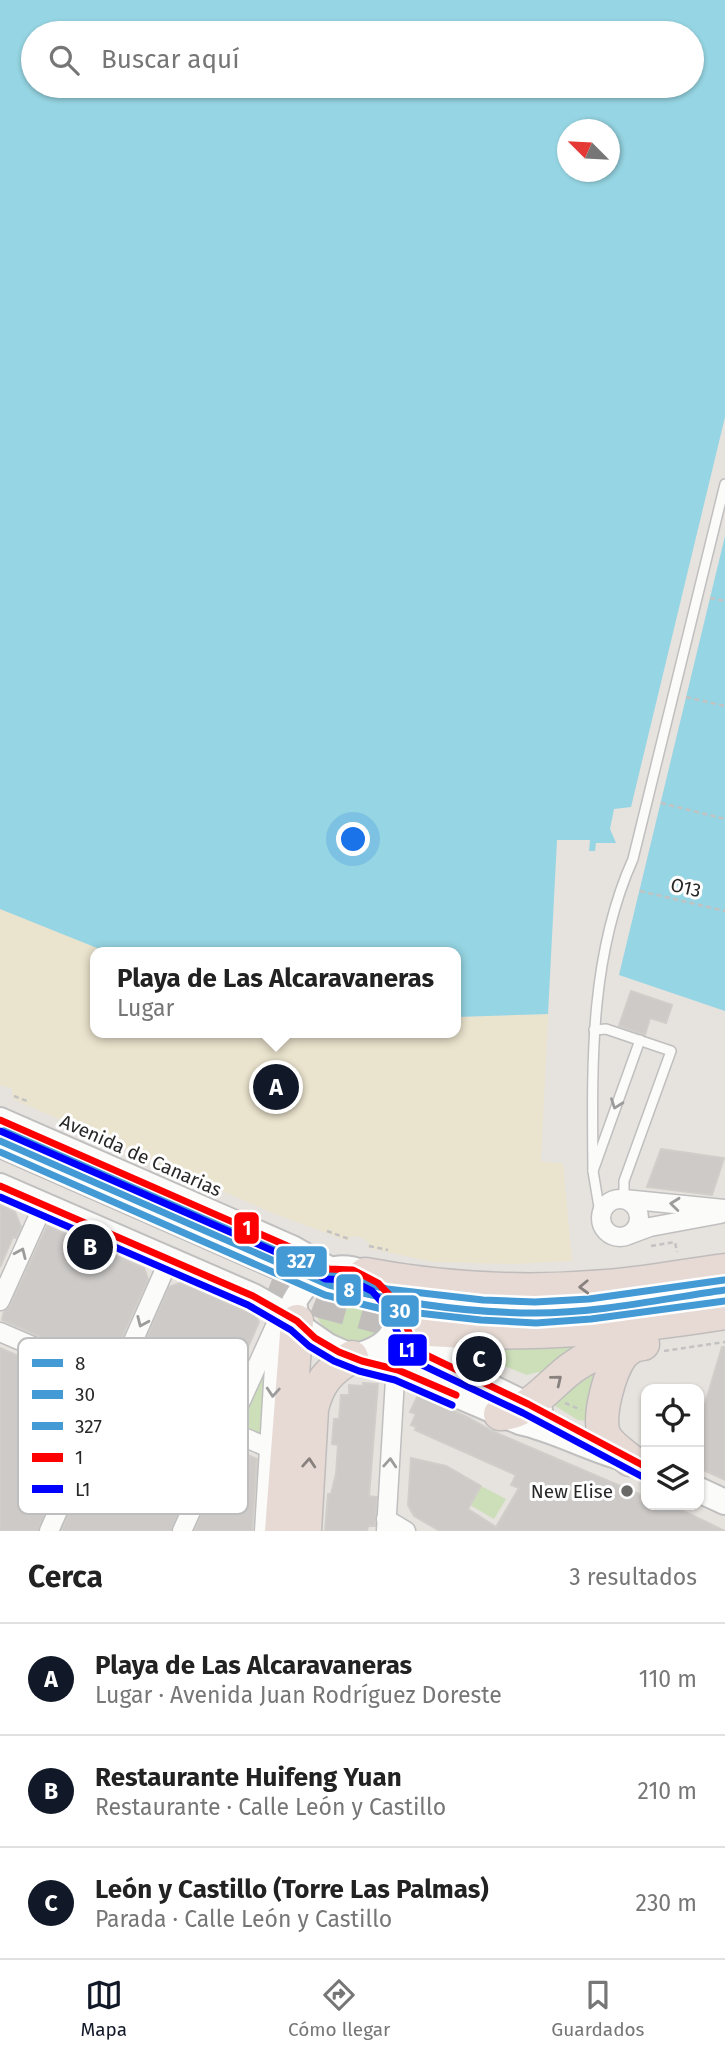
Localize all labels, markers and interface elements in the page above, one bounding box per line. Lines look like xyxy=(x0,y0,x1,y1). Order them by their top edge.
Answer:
search box xyxy=(21,21,704,98)
icon: search xyxy=(45,41,83,79)
text: Buscar aquí xyxy=(101,44,239,75)
north arrow xyxy=(557,119,620,182)
your location xyxy=(336,822,370,856)
street label: O13 xyxy=(668,873,703,902)
popup xyxy=(90,947,461,1038)
text: Playa de Las Alcaravaneras xyxy=(117,963,434,994)
text: Lugar xyxy=(117,994,174,1022)
pin: A xyxy=(253,1061,299,1113)
one-way arrow xyxy=(611,1097,625,1109)
street label: Avenida de Canarias xyxy=(56,1109,225,1201)
one-way arrow xyxy=(669,1196,680,1211)
line badge: 1 xyxy=(233,1211,260,1245)
text: 1 xyxy=(243,1217,251,1240)
pin: B xyxy=(67,1221,113,1273)
line badge: 327 xyxy=(275,1245,328,1278)
one-way arrow xyxy=(13,1248,27,1261)
text: 327 xyxy=(286,1250,315,1273)
line badge: 8 xyxy=(335,1273,362,1307)
text: 8 xyxy=(343,1279,355,1302)
one-way arrow xyxy=(579,1279,590,1294)
line badge: 30 xyxy=(380,1294,420,1328)
text: 30 xyxy=(389,1300,411,1323)
one-way arrow xyxy=(136,1315,150,1328)
line badge: L1 xyxy=(387,1333,428,1367)
pin: C xyxy=(456,1333,502,1385)
legend xyxy=(18,1338,248,1514)
text: L1 xyxy=(399,1339,415,1362)
text: 8 xyxy=(75,1352,85,1375)
one-way arrow xyxy=(550,1375,562,1388)
text: 30 xyxy=(75,1383,95,1406)
map controls xyxy=(641,1384,704,1510)
button: locate xyxy=(641,1384,704,1447)
one-way arrow xyxy=(266,1387,281,1398)
text: 327 xyxy=(75,1415,102,1438)
text: 1 xyxy=(75,1446,83,1469)
button: layers xyxy=(641,1447,704,1510)
one-way arrow xyxy=(301,1457,316,1468)
one-way arrow xyxy=(382,1457,397,1468)
text: L1 xyxy=(75,1478,90,1501)
place label: New Elise xyxy=(531,1480,613,1503)
marker: New Elise xyxy=(619,1483,635,1499)
text: Cerca xyxy=(28,1559,103,1595)
text: 3 resultados xyxy=(569,1563,697,1591)
text: Playa de Las Alcaravaneras xyxy=(95,1650,412,1681)
text: A xyxy=(44,1665,58,1693)
text: 110 m xyxy=(639,1665,697,1693)
text: Lugar · Avenida Juan Rodríguez Doreste xyxy=(95,1681,502,1709)
text: Restaurante Huifeng Yuan xyxy=(95,1762,402,1793)
text: B xyxy=(44,1777,58,1805)
text: 210 m xyxy=(638,1777,697,1805)
text: Restaurante · Calle León y Castillo xyxy=(95,1793,446,1821)
text: León y Castillo (Torre Las Palmas) xyxy=(95,1874,489,1905)
text: C xyxy=(44,1889,58,1917)
text: 230 m xyxy=(636,1889,697,1917)
text: Parada · Calle León y Castillo xyxy=(95,1905,392,1933)
tab: Mapa xyxy=(80,1976,127,2041)
tab: Cómo llegar xyxy=(288,1976,390,2041)
tab: Guardados xyxy=(551,1976,644,2041)

